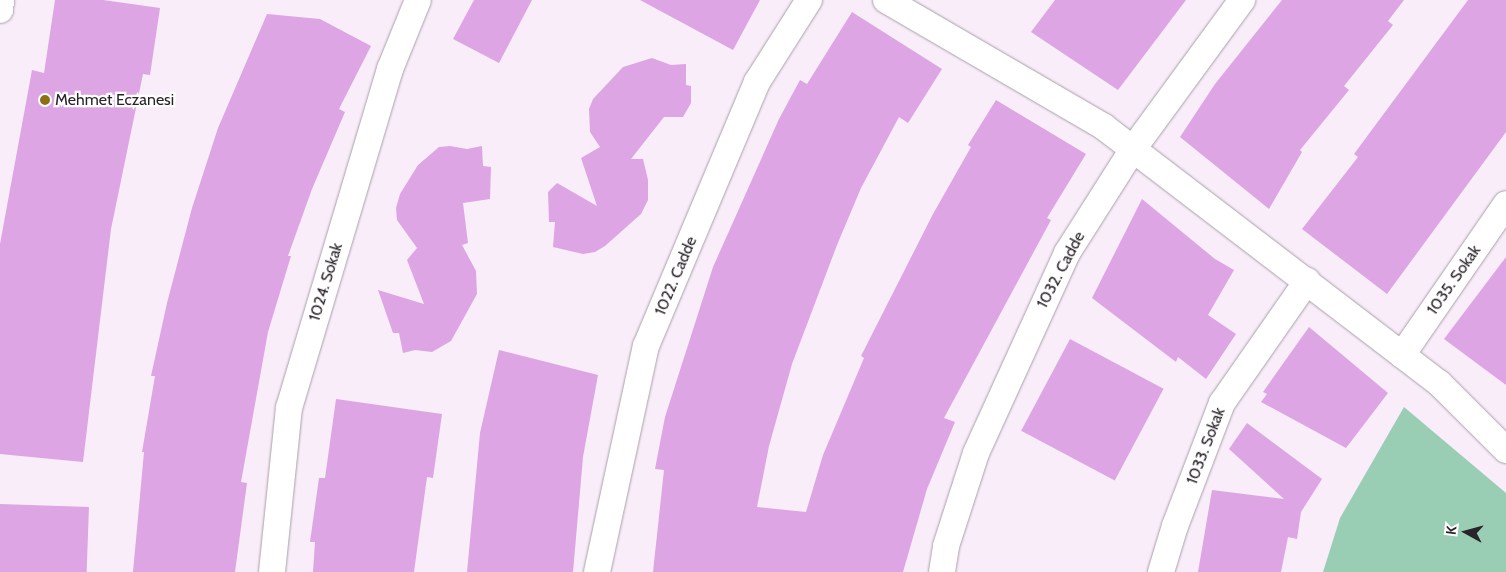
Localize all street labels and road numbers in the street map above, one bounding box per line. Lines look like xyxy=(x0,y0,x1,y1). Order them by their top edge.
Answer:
street label: 1032. Cadde xyxy=(1033,228,1089,312)
street label: 1022. Cadde xyxy=(651,234,701,318)
street label: 1024. Sokak xyxy=(305,241,347,323)
street label: 1035. Sokak xyxy=(1423,241,1485,319)
street label: 1033. Sokak xyxy=(1183,405,1229,487)

